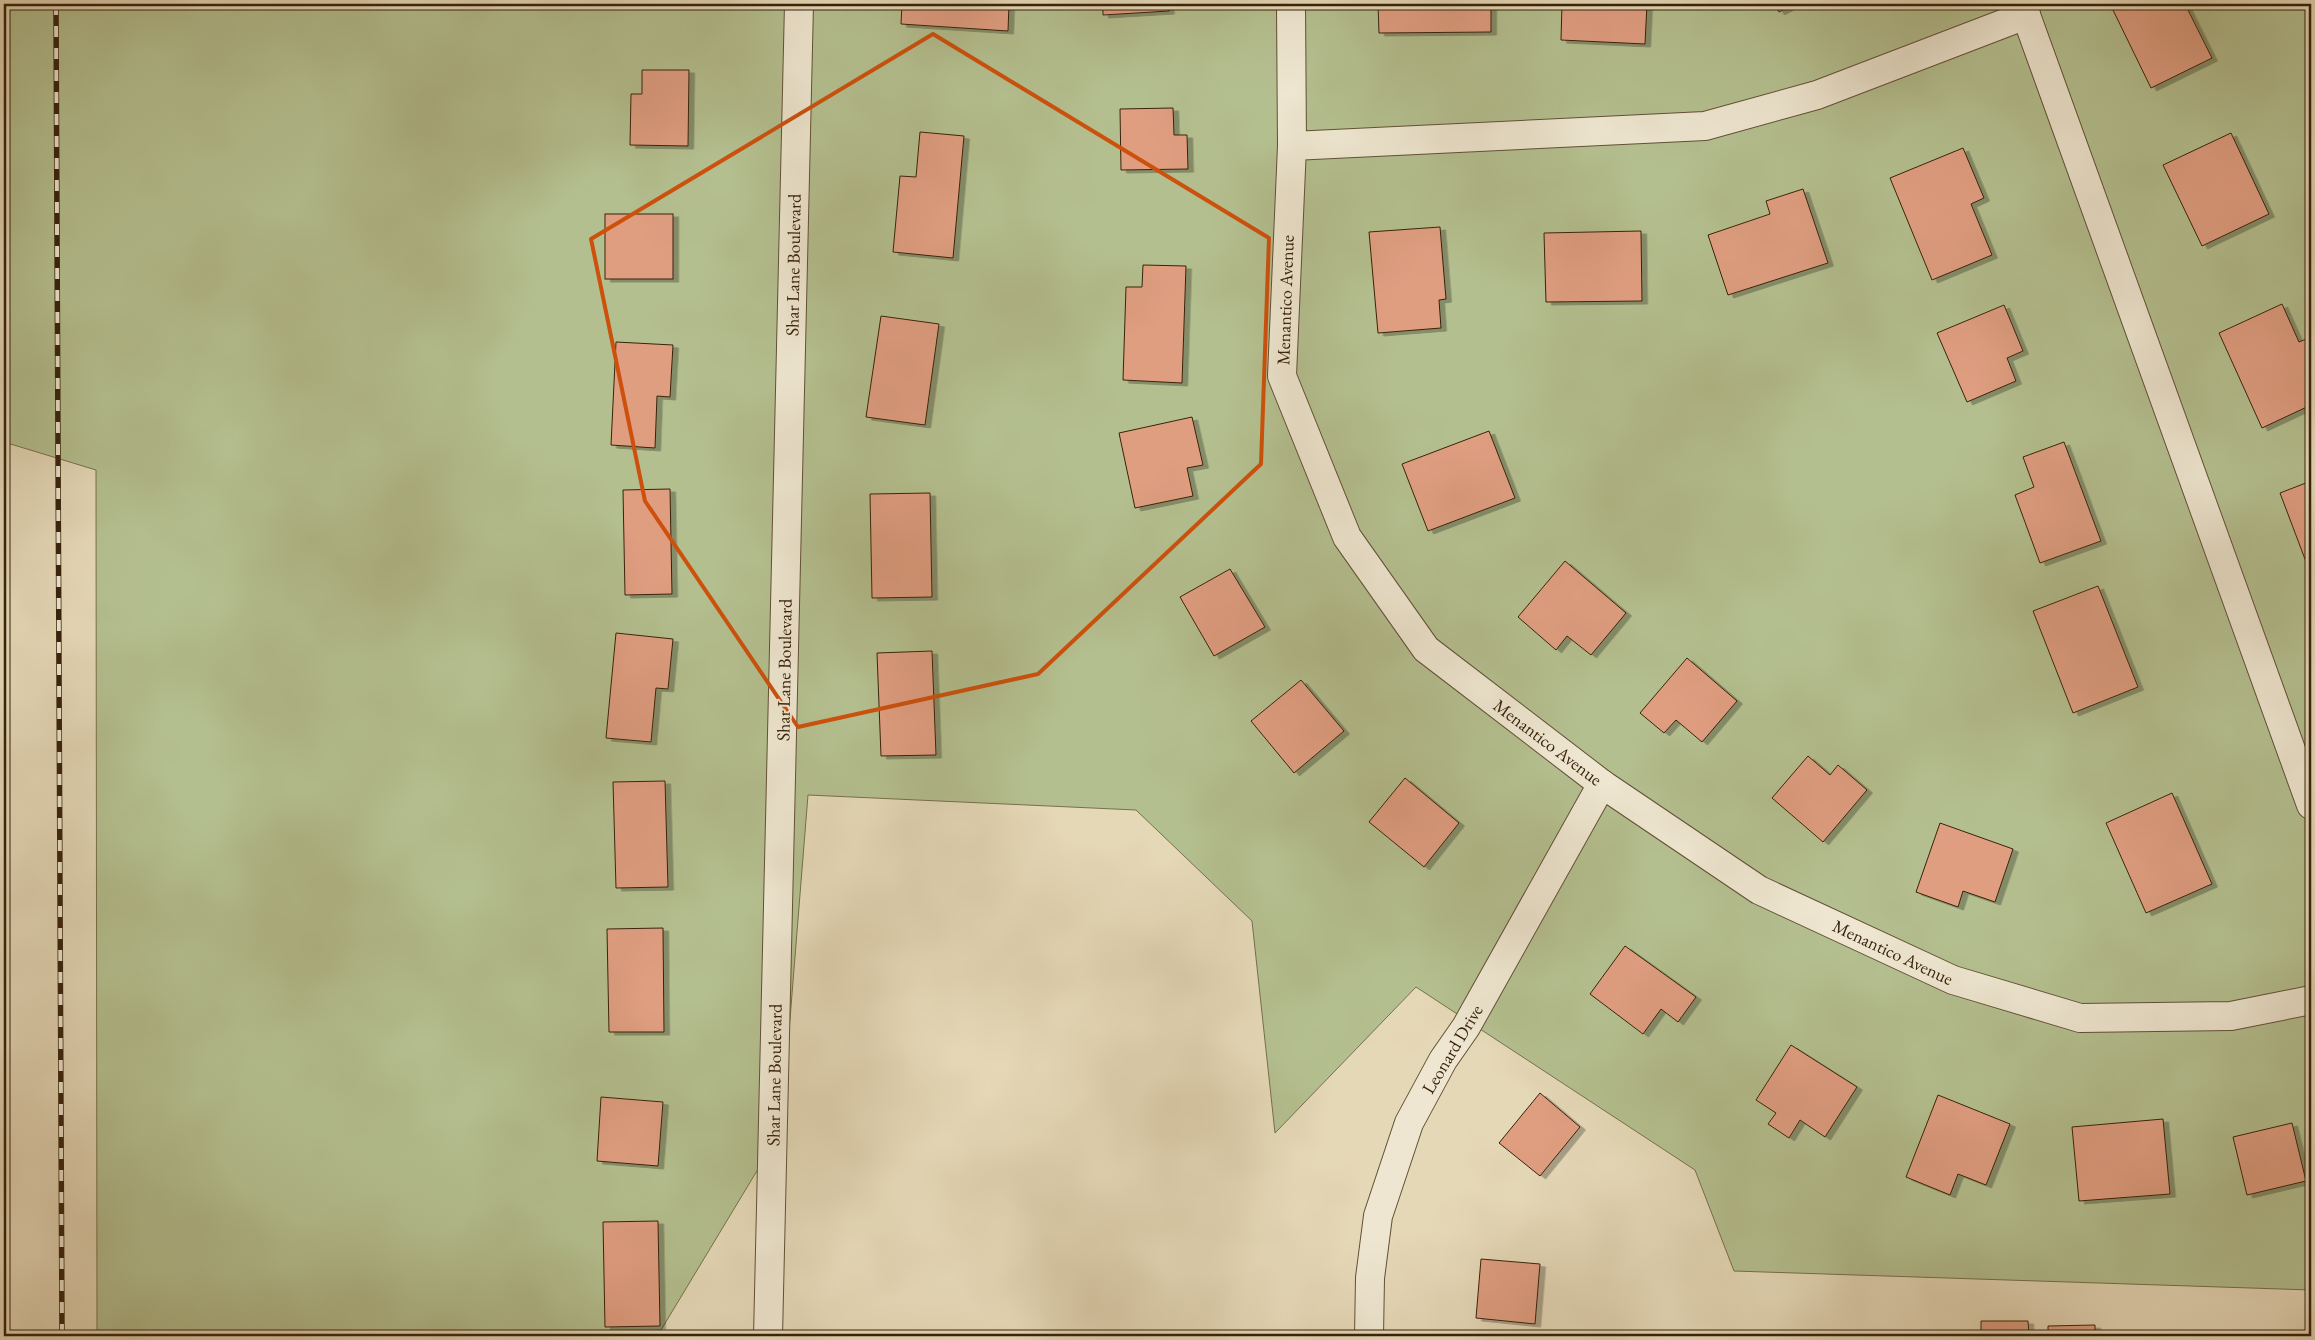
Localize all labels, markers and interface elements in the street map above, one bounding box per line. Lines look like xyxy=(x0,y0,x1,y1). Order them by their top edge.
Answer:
street label: Shar Lane Boulevard xyxy=(780,193,806,336)
street label: Menantico Avenue xyxy=(1271,235,1299,365)
street label: Shar Lane Boulevard xyxy=(771,598,797,741)
street label: Menantico Avenue xyxy=(1489,694,1607,790)
street label: Menantico Avenue xyxy=(1829,914,1957,990)
street label: Leonard Drive xyxy=(1416,1000,1488,1098)
street label: Shar Lane Boulevard xyxy=(761,1003,787,1146)

